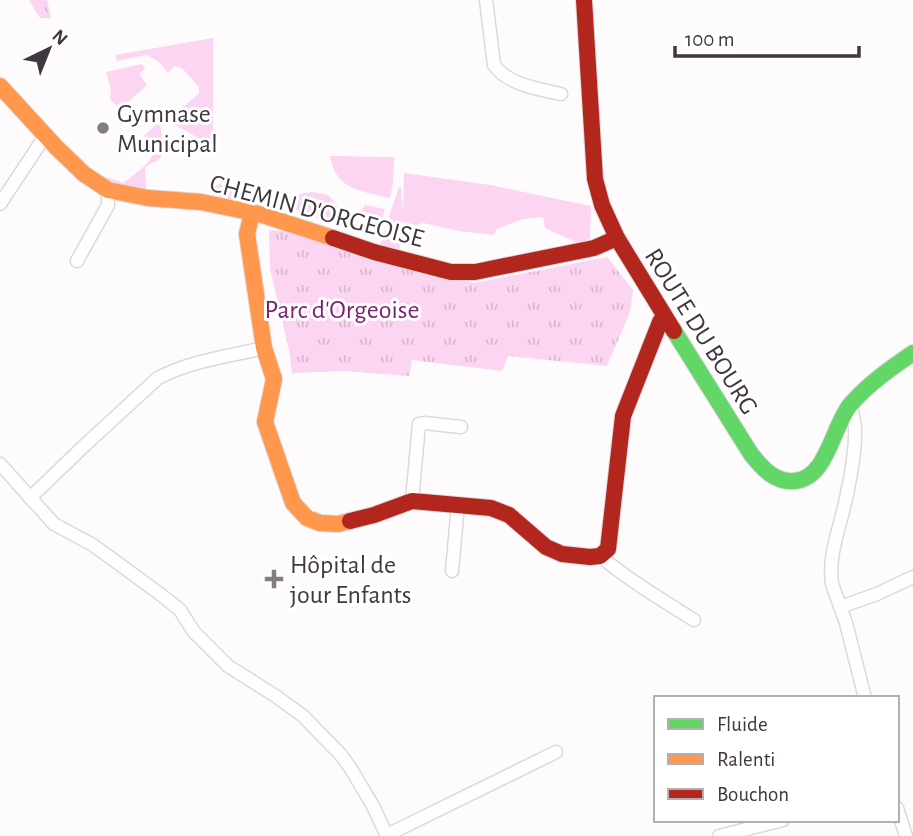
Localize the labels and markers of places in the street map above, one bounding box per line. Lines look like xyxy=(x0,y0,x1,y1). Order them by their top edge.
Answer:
place label: Gymnase Municipal xyxy=(117,101,218,157)
marker: Gymnase Municipal xyxy=(95,120,111,136)
place label: Hôpital de jour Enfants xyxy=(290,552,411,608)
marker: Hôpital de jour Enfants xyxy=(264,569,284,589)

